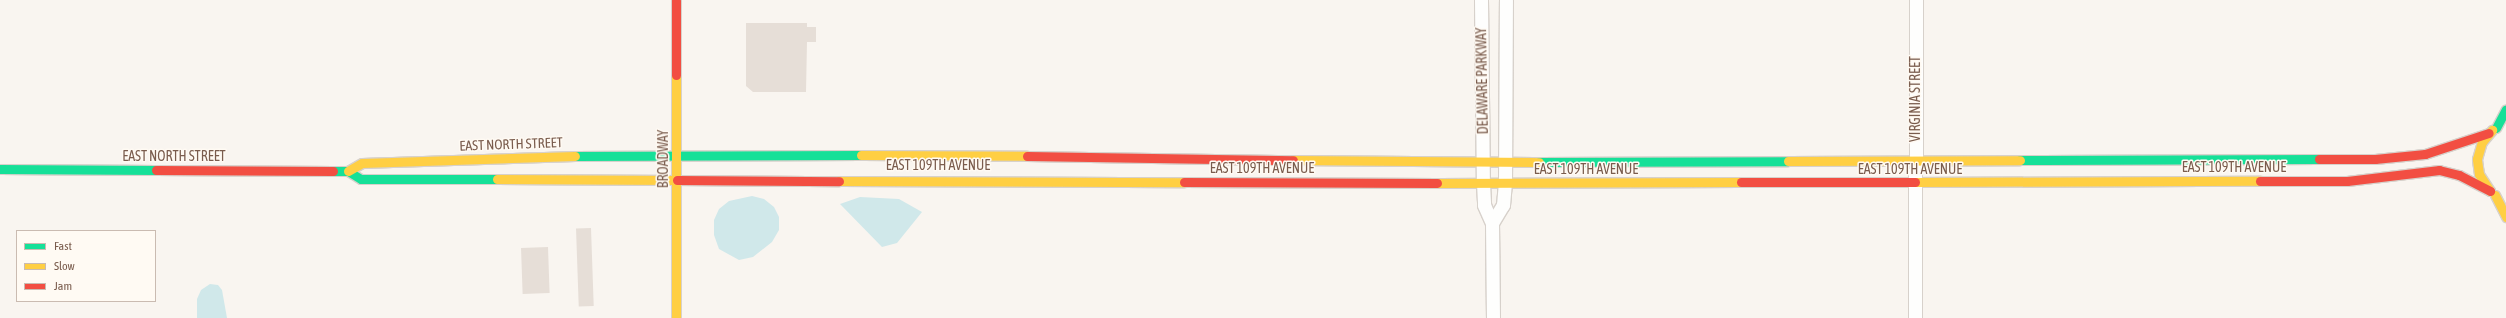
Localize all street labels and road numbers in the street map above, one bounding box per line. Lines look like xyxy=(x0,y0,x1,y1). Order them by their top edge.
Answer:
street label: DELAWARE PARKWAY xyxy=(1473,28,1491,134)
street label: VIRGINIA STREET xyxy=(1907,56,1923,142)
street label: BROADWAY xyxy=(655,130,671,188)
street label: EAST NORTH STREET xyxy=(459,134,563,154)
street label: EAST NORTH STREET xyxy=(122,148,226,164)
street label: EAST 109TH AVENUE xyxy=(886,157,990,173)
street label: EAST 109TH AVENUE xyxy=(2182,159,2286,175)
street label: EAST 109TH AVENUE xyxy=(1210,160,1314,176)
street label: EAST 109TH AVENUE xyxy=(1534,161,1638,177)
street label: EAST 109TH AVENUE xyxy=(1858,161,1962,177)

